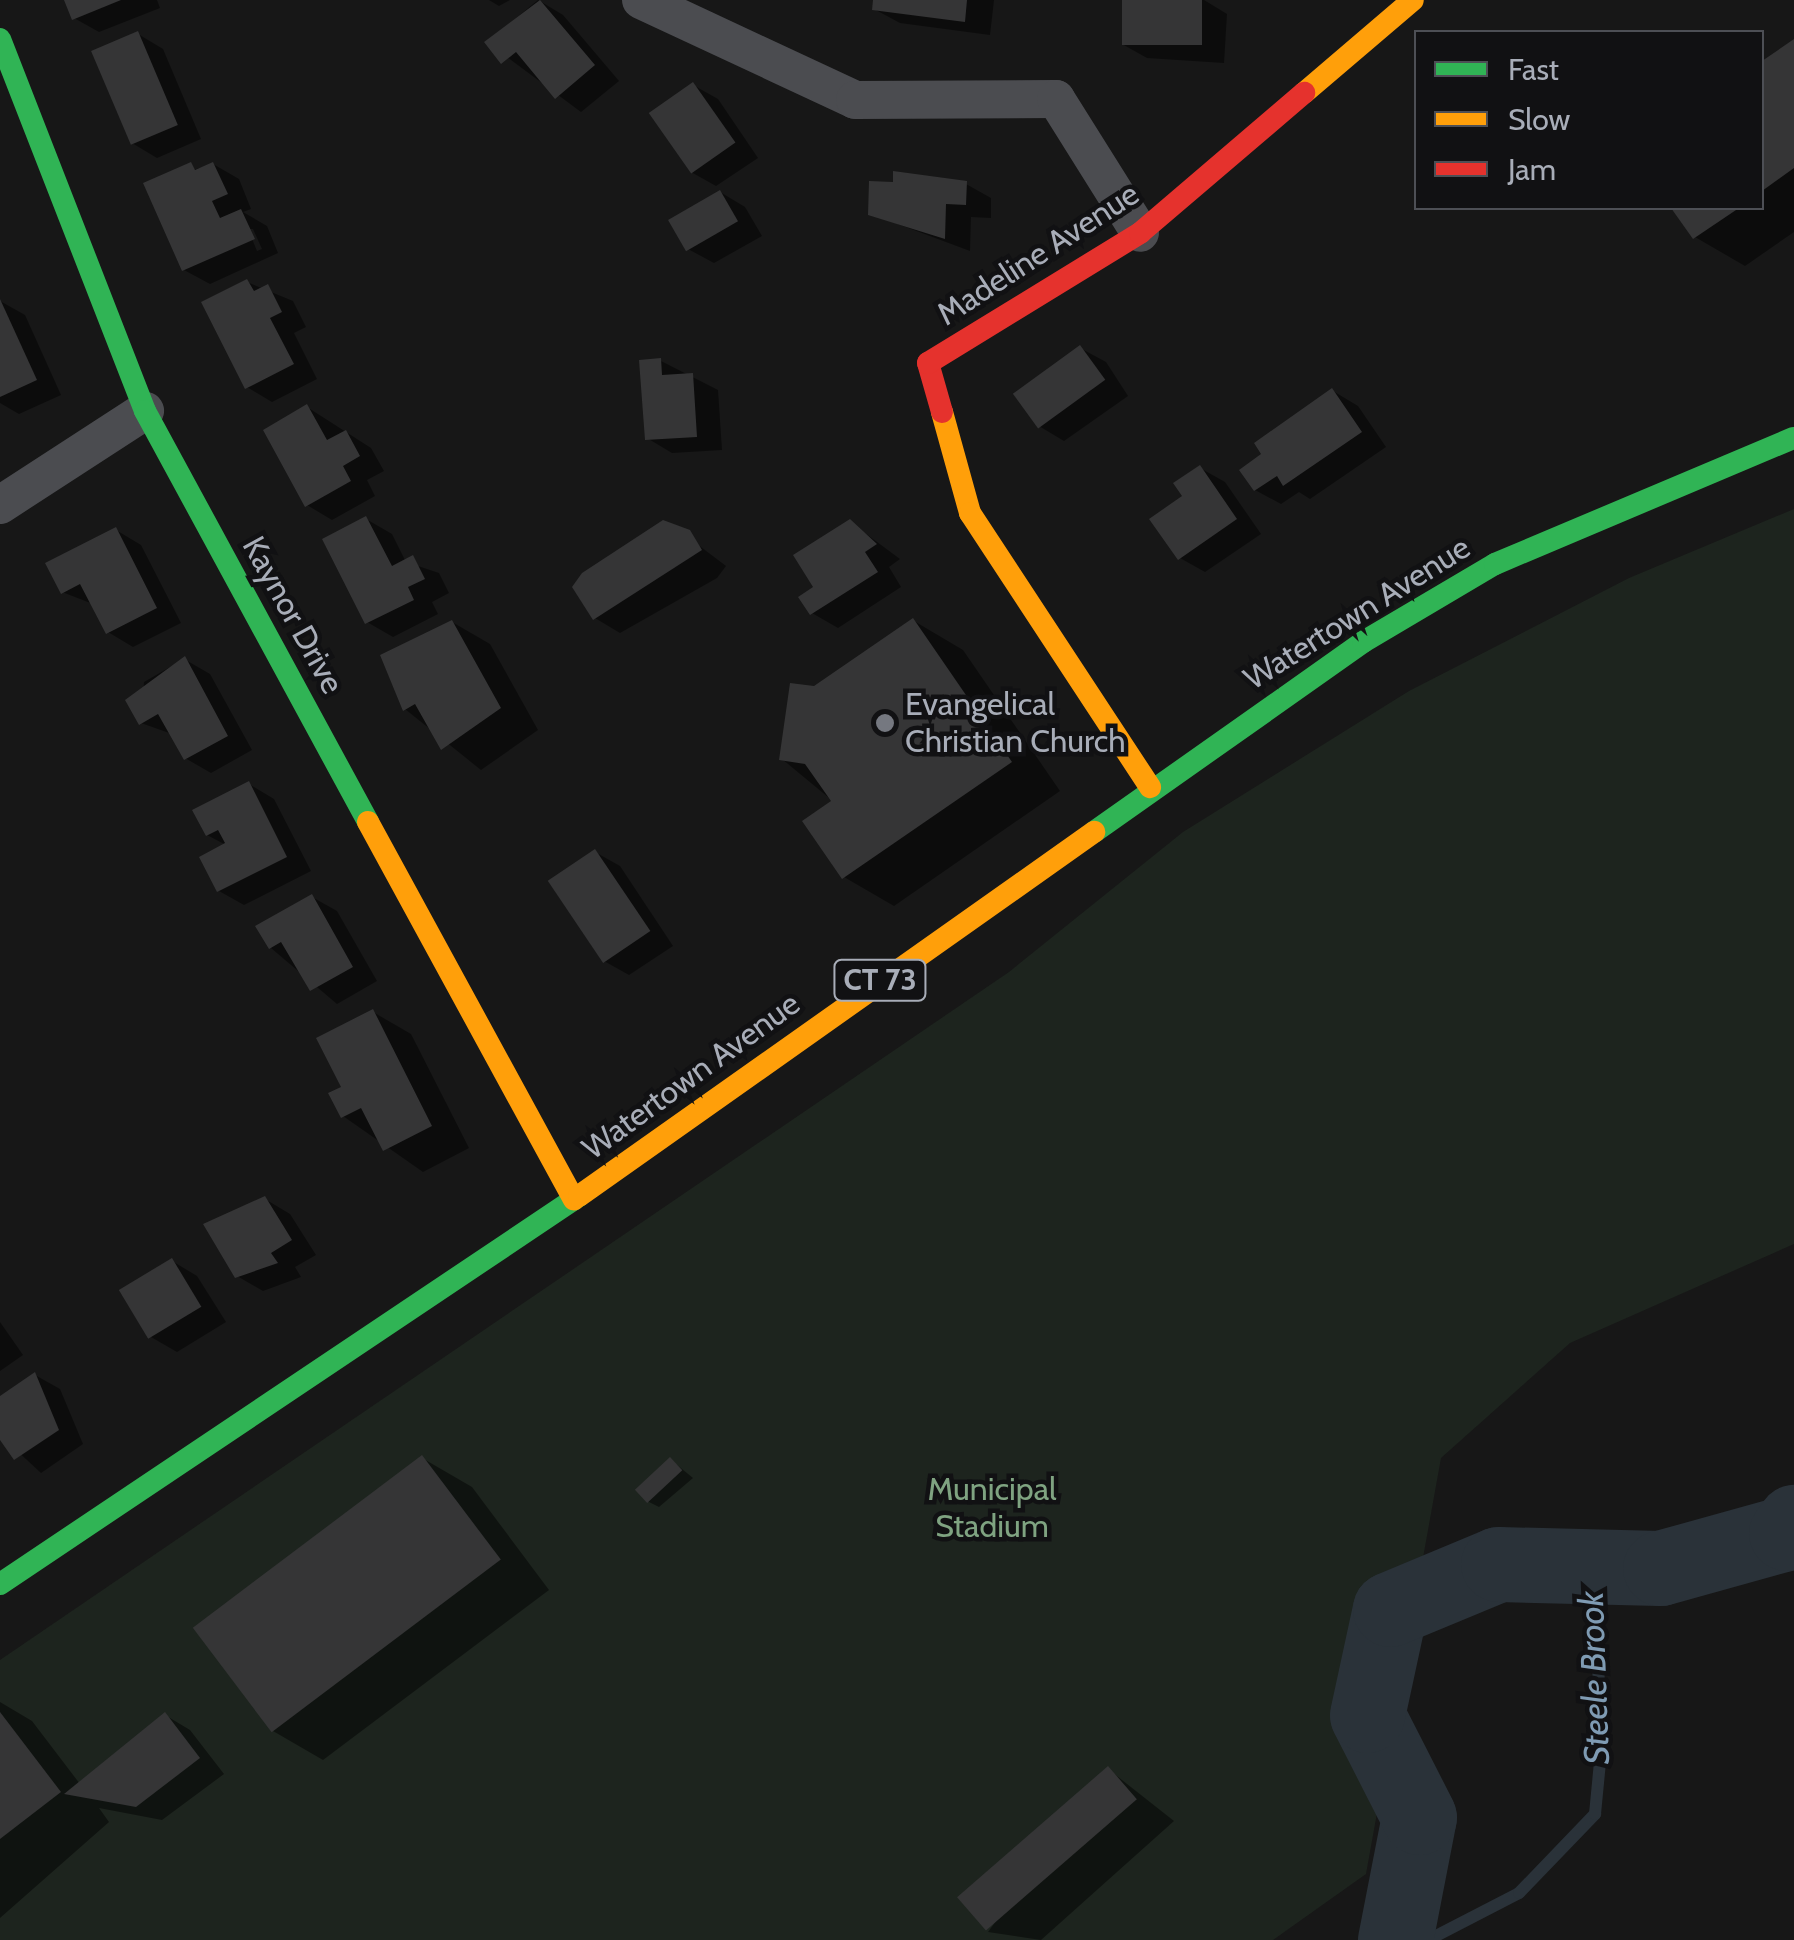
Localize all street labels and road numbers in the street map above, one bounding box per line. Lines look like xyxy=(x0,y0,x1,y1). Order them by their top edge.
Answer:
street label: Madeline Avenue xyxy=(930,175,1146,333)
street label: Watertown Avenue xyxy=(1237,528,1477,698)
street label: Kaynor Drive xyxy=(234,530,352,700)
road number: CT 73 xyxy=(832,955,928,1005)
street label: Watertown Avenue xyxy=(575,984,807,1168)

